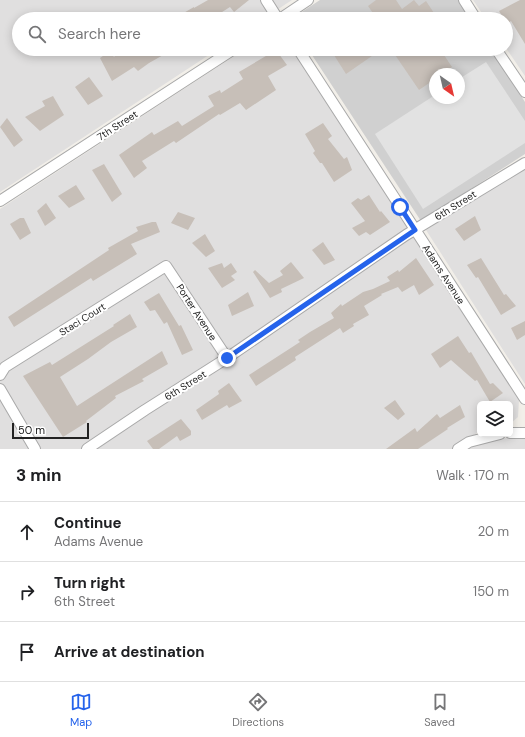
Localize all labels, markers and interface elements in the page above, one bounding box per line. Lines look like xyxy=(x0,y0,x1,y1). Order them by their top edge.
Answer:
search box xyxy=(12,12,513,56)
icon: search xyxy=(26,23,48,45)
text: Search here xyxy=(58,24,141,44)
north arrow xyxy=(429,68,465,104)
street label: 7th Street xyxy=(94,107,140,143)
street label: 6th Street xyxy=(432,187,479,223)
route start xyxy=(391,198,409,216)
street label: Adams Avenue xyxy=(419,242,468,307)
street label: Porter Avenue xyxy=(173,281,220,343)
street label: Staci Court xyxy=(57,300,108,339)
route end xyxy=(218,349,236,367)
street label: 6th Street xyxy=(162,367,209,403)
map controls xyxy=(477,401,513,437)
button: layers xyxy=(477,401,513,437)
scale bar xyxy=(12,421,89,440)
text: 50 m xyxy=(18,423,45,437)
text: 3 min xyxy=(16,464,61,486)
text: Walk · 170 m xyxy=(436,467,509,484)
text: Continue xyxy=(54,513,122,533)
icon: ahead xyxy=(16,521,38,543)
text: 20 m xyxy=(478,523,509,540)
text: Adams Avenue xyxy=(54,533,143,550)
text: Turn right xyxy=(54,573,125,593)
icon: right xyxy=(16,581,38,603)
text: 150 m xyxy=(473,583,509,600)
text: 6th Street xyxy=(54,593,115,610)
icon: arrive xyxy=(16,641,38,663)
text: Arrive at destination xyxy=(54,642,205,662)
tab: Map xyxy=(70,691,92,729)
tab: Directions xyxy=(232,691,284,729)
tab: Saved xyxy=(424,691,455,729)

